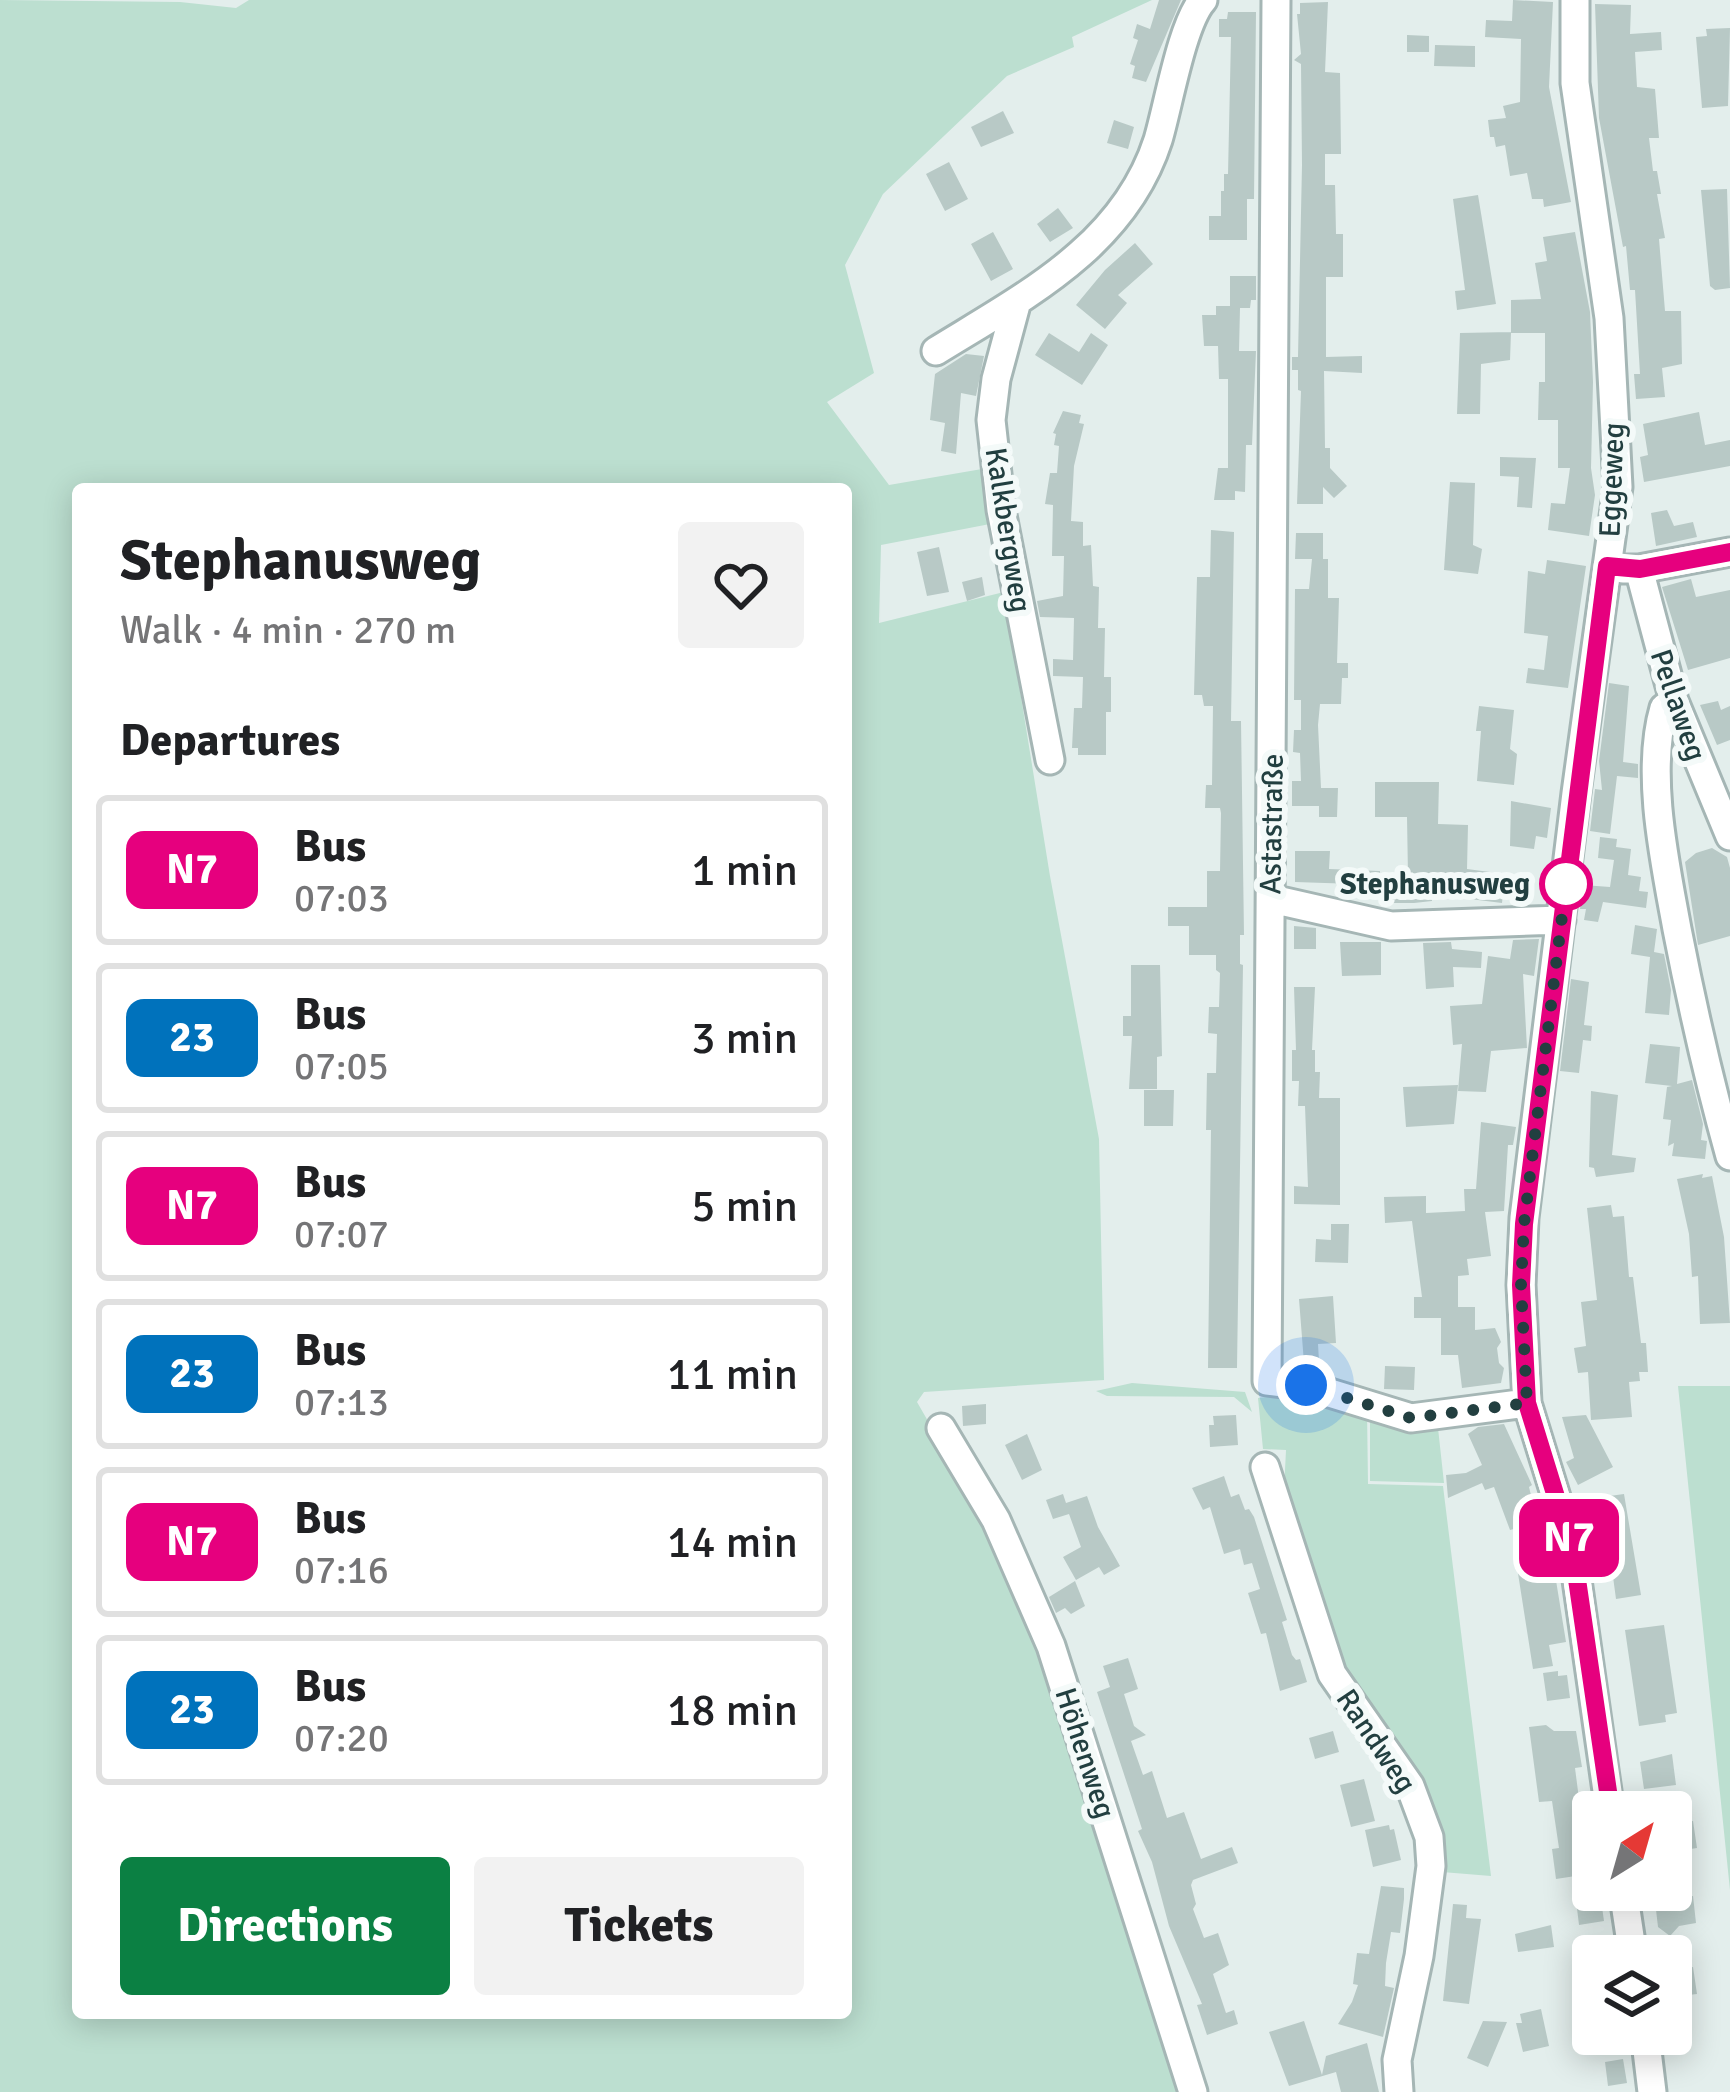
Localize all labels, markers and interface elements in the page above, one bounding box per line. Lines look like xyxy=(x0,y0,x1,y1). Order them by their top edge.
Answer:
street label: Eggeweg xyxy=(1592,422,1632,538)
street label: Kalkbergweg xyxy=(977,445,1039,615)
button: heart xyxy=(678,522,804,648)
text: Stephanusweg xyxy=(120,525,481,596)
text: Walk · 4 min · 270 m xyxy=(120,606,456,654)
street label: Pellaweg xyxy=(1642,644,1714,766)
text: Departures xyxy=(120,713,340,768)
street label: Astastraße xyxy=(1252,753,1292,895)
text: Bus xyxy=(294,819,366,874)
text: 1 min xyxy=(691,843,798,898)
text: N7 xyxy=(166,844,218,895)
marker: Stephanusweg xyxy=(1541,859,1591,909)
place label: Stephanusweg xyxy=(1340,866,1530,903)
text: 07:03 xyxy=(294,874,389,922)
text: Bus xyxy=(294,987,366,1042)
text: 3 min xyxy=(691,1011,798,1066)
text: 23 xyxy=(169,1012,215,1063)
text: 07:05 xyxy=(294,1042,389,1090)
text: Bus xyxy=(294,1155,366,1210)
text: 5 min xyxy=(691,1179,798,1234)
text: N7 xyxy=(166,1180,218,1231)
text: 07:07 xyxy=(294,1210,389,1258)
text: Bus xyxy=(294,1323,366,1378)
text: 11 min xyxy=(667,1347,798,1402)
text: 23 xyxy=(169,1348,215,1399)
your location xyxy=(1276,1355,1336,1415)
text: 07:13 xyxy=(294,1378,389,1426)
text: Bus xyxy=(294,1491,366,1546)
line badge: N7 xyxy=(1515,1499,1623,1577)
text: N7 xyxy=(1543,1512,1595,1563)
text: 14 min xyxy=(667,1515,798,1570)
text: N7 xyxy=(166,1516,218,1567)
text: 07:16 xyxy=(294,1546,389,1594)
text: Bus xyxy=(294,1659,366,1714)
street label: Randweg xyxy=(1328,1682,1424,1800)
text: 18 min xyxy=(667,1683,798,1738)
street label: Höhenweg xyxy=(1047,1683,1123,1823)
text: 23 xyxy=(169,1684,215,1735)
text: 07:20 xyxy=(294,1714,389,1762)
north arrow xyxy=(1572,1791,1692,1911)
map controls xyxy=(1572,1791,1692,2055)
button: Directions xyxy=(120,1857,450,1995)
button: Tickets xyxy=(474,1857,804,1995)
button: layers xyxy=(1572,1935,1692,2055)

